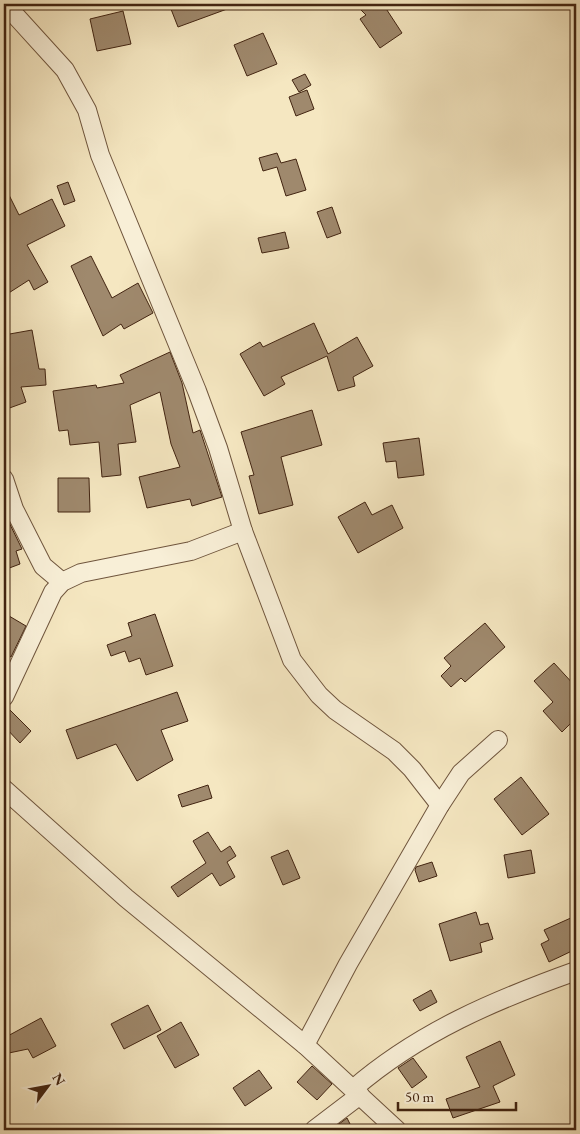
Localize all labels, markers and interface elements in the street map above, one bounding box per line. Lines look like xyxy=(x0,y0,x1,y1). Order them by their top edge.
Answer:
north arrow xyxy=(22,1062,72,1112)
text: N xyxy=(48,1070,70,1089)
scale bar xyxy=(398,1079,515,1111)
text: 50 m xyxy=(405,1087,434,1106)

